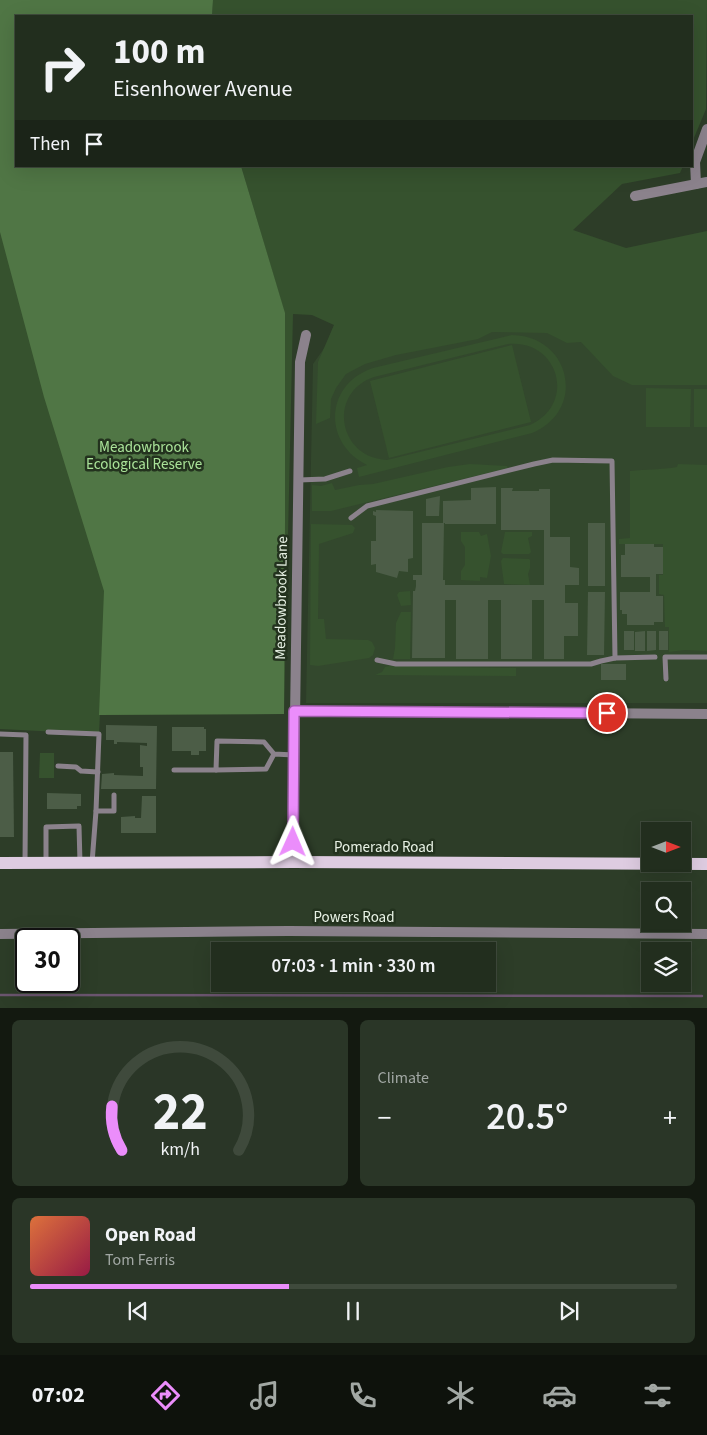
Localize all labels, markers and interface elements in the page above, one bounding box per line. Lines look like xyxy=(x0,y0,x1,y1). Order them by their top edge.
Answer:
text: 100 m xyxy=(113,27,205,77)
icon: right xyxy=(30,35,95,100)
text: Eisenhower Avenue xyxy=(113,73,292,105)
icon: arrive xyxy=(80,130,108,158)
text: Then xyxy=(30,131,70,158)
park label: Meadowbrook Ecological Reserve xyxy=(86,437,202,475)
street label: Meadowbrook Lane xyxy=(270,536,293,660)
pin xyxy=(586,692,628,734)
icon: arrive xyxy=(593,699,621,727)
position arrow xyxy=(266,815,318,867)
north arrow xyxy=(641,822,691,872)
map controls xyxy=(641,822,691,992)
street label: Pomerado Road xyxy=(334,837,434,858)
button: search xyxy=(641,882,691,932)
street label: Powers Road xyxy=(313,907,395,928)
speed limit sign: 30 xyxy=(15,928,80,993)
button: layers xyxy=(641,942,691,992)
text: 07:03 · 1 min · 330 m xyxy=(271,953,436,980)
text: Climate xyxy=(378,1067,429,1089)
text: 22 xyxy=(152,1076,207,1150)
text: 20.5° xyxy=(486,1090,568,1144)
text: − xyxy=(378,1098,391,1138)
text: + xyxy=(663,1098,677,1138)
text: km/h xyxy=(160,1137,200,1162)
text: Open Road xyxy=(105,1222,196,1249)
text: Tom Ferris xyxy=(105,1249,175,1271)
icon: previous xyxy=(124,1297,152,1325)
icon: pause xyxy=(339,1297,367,1325)
icon: next xyxy=(555,1297,583,1325)
icon: directions xyxy=(148,1378,183,1413)
icon: music xyxy=(247,1378,282,1413)
icon: phone xyxy=(345,1378,380,1413)
icon: climate xyxy=(443,1378,478,1413)
icon: car xyxy=(542,1378,577,1413)
icon: filters xyxy=(640,1378,675,1413)
text: 07:02 xyxy=(32,1379,85,1411)

